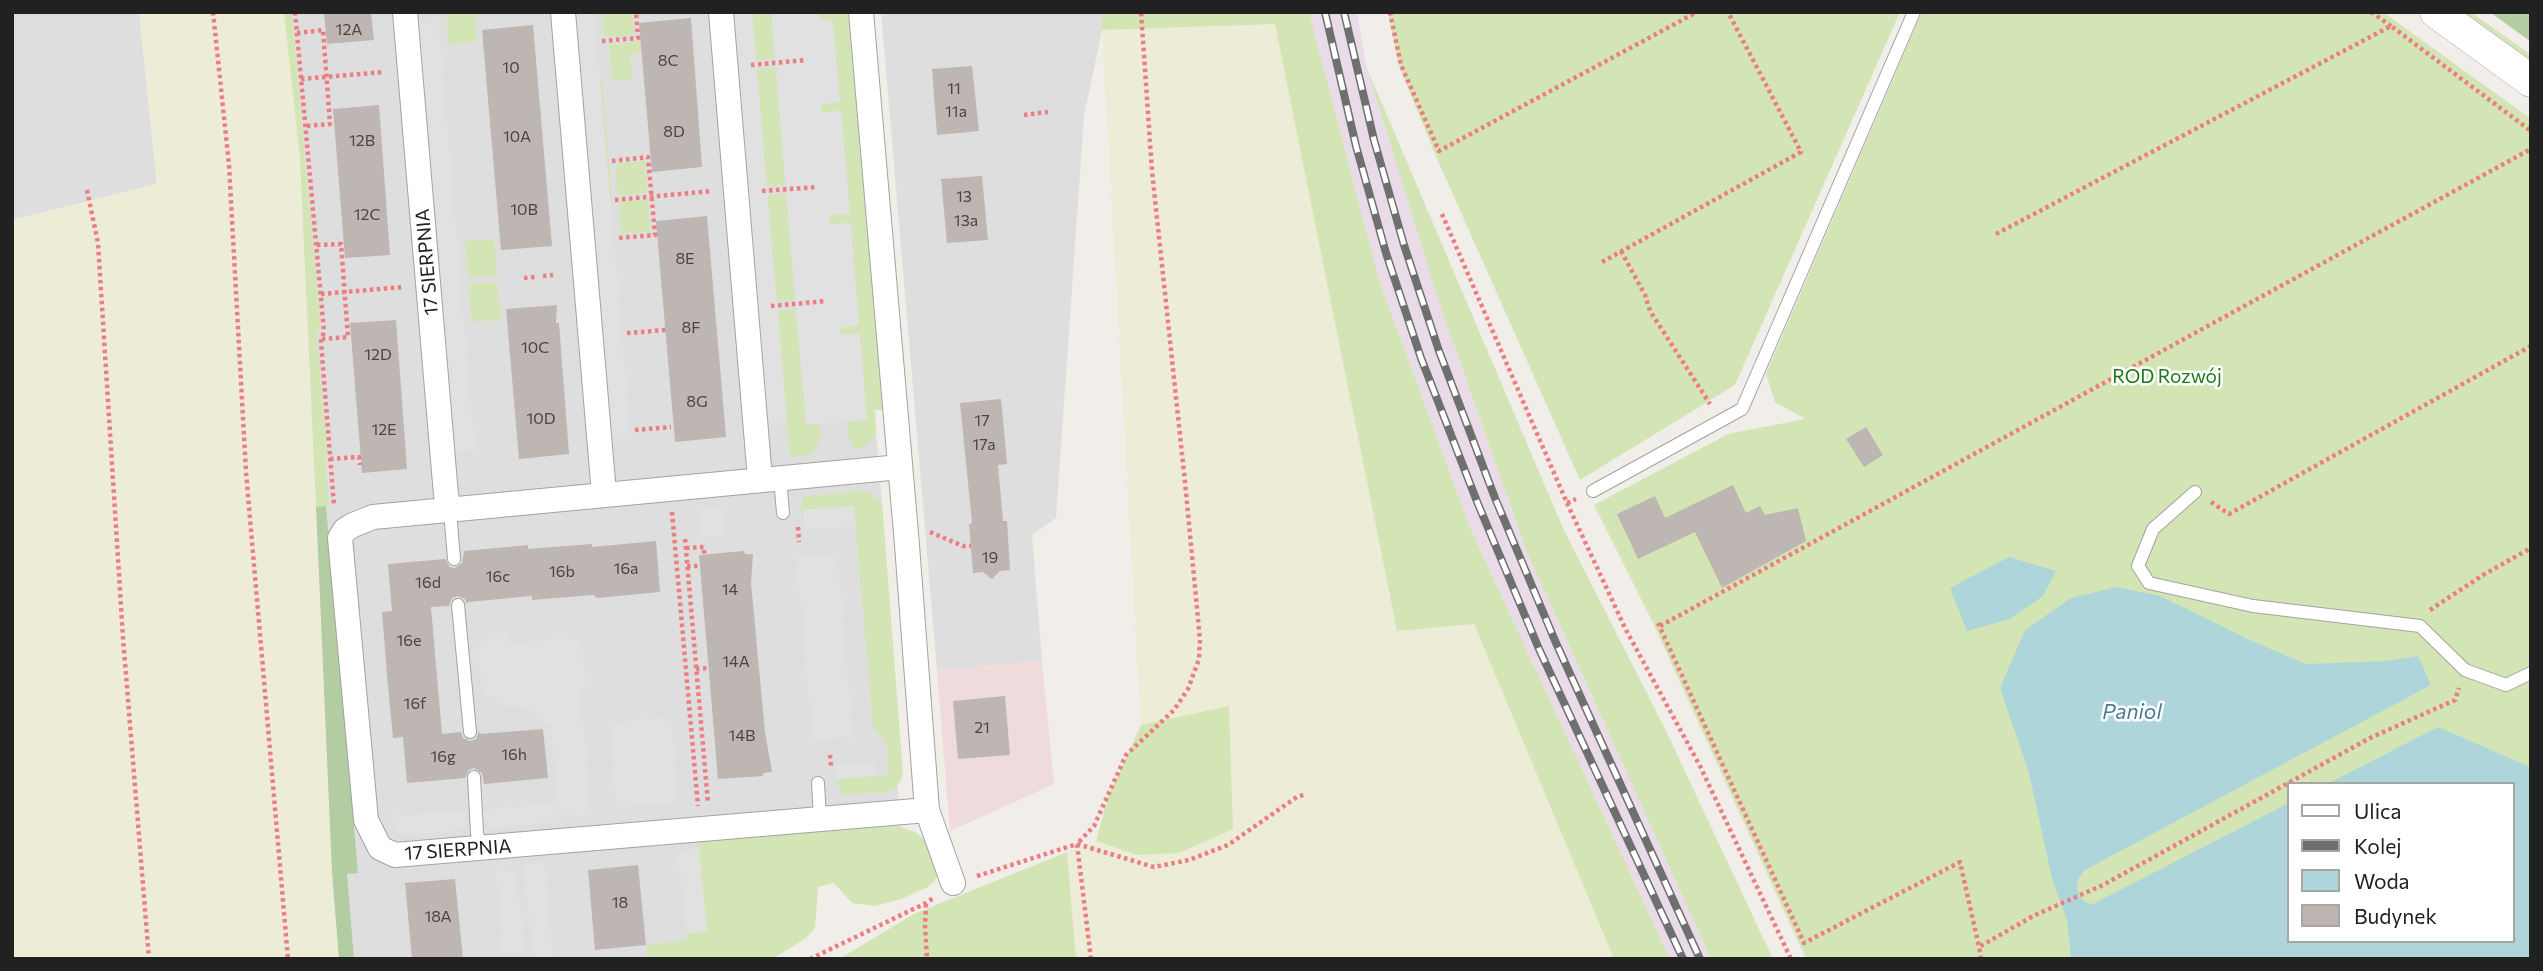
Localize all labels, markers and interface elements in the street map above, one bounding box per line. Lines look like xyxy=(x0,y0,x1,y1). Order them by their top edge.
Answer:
house number: 12A xyxy=(336,20,362,40)
house number: 8C xyxy=(658,51,678,71)
house number: 10 xyxy=(502,58,520,78)
house number: 11 xyxy=(947,79,961,99)
house number: 11a xyxy=(945,102,967,122)
house number: 8D xyxy=(663,122,685,142)
house number: 10A xyxy=(503,127,531,147)
house number: 12B xyxy=(349,131,375,151)
house number: 13 xyxy=(956,187,972,207)
house number: 10B xyxy=(510,200,538,220)
house number: 12C xyxy=(354,205,380,225)
street label: 17 SIERPNIA xyxy=(411,208,443,316)
house number: 13a xyxy=(954,211,978,231)
house number: 8E xyxy=(675,249,695,269)
house number: 8F xyxy=(682,318,700,338)
house number: 10C xyxy=(521,338,549,358)
house number: 12D xyxy=(364,345,392,365)
park label: ROD Rozwój xyxy=(2112,366,2222,388)
house number: 8G xyxy=(686,392,708,412)
house number: 10D xyxy=(526,409,556,429)
house number: 17 xyxy=(974,411,990,431)
house number: 12E xyxy=(371,420,397,440)
house number: 17a xyxy=(972,435,996,455)
house number: 19 xyxy=(982,548,998,568)
house number: 16a xyxy=(614,559,638,579)
house number: 16b xyxy=(549,562,575,582)
house number: 16c xyxy=(486,567,510,587)
house number: 16d xyxy=(415,573,441,593)
house number: 14 xyxy=(722,580,738,600)
house number: 16e xyxy=(397,631,421,651)
house number: 14A xyxy=(722,652,750,672)
house number: 16f xyxy=(404,694,426,714)
water label: Paniol xyxy=(2102,699,2162,725)
house number: 21 xyxy=(974,718,990,738)
house number: 14B xyxy=(729,726,755,746)
house number: 16h xyxy=(501,745,527,765)
house number: 16g xyxy=(430,747,456,767)
legend xyxy=(2288,782,2515,943)
text: Ulica xyxy=(2354,798,2401,823)
text: Kolej xyxy=(2354,833,2402,858)
street label: 17 SIERPNIA xyxy=(404,835,512,865)
text: Woda xyxy=(2354,868,2410,893)
house number: 18 xyxy=(612,893,628,913)
text: Budynek xyxy=(2354,903,2437,928)
house number: 18A xyxy=(424,907,452,927)

